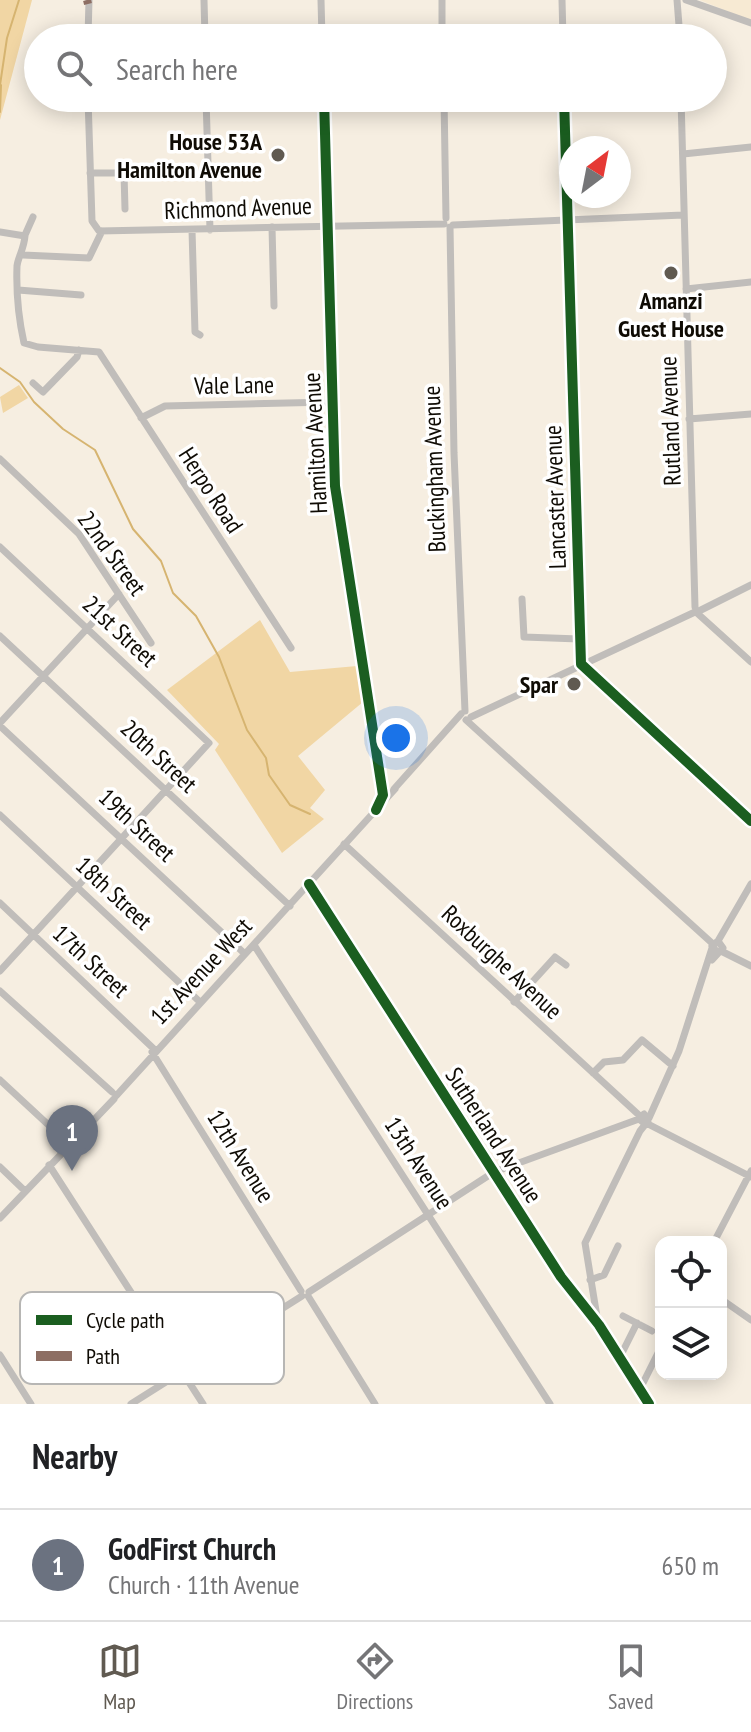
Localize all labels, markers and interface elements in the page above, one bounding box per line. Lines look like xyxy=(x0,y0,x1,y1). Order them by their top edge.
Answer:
search box xyxy=(24,24,727,112)
icon: search xyxy=(52,46,96,90)
text: Search here xyxy=(116,49,238,88)
place label: House 53A Hamilton Avenue xyxy=(117,126,263,185)
north arrow xyxy=(559,136,631,208)
marker: House 53A Hamilton Avenue xyxy=(269,146,287,164)
street label: Richmond Avenue xyxy=(164,190,312,226)
marker: Amanzi Guest House xyxy=(662,264,680,282)
place label: Amanzi Guest House xyxy=(618,285,724,344)
street label: Rutland Avenue xyxy=(652,356,688,486)
street label: Vale Lane xyxy=(193,369,274,401)
street label: Hamilton Avenue xyxy=(296,372,334,514)
street label: Buckingham Avenue xyxy=(416,385,452,553)
street label: Lancaster Avenue xyxy=(537,424,573,570)
street label: Herpo Road xyxy=(172,441,250,539)
street label: 22nd Street xyxy=(71,505,153,602)
street label: 21st Street xyxy=(76,589,164,674)
place label: Spar xyxy=(520,669,559,700)
marker: Spar xyxy=(565,675,583,693)
street label: 20th Street xyxy=(114,713,204,800)
your location xyxy=(376,718,416,758)
street label: 19th Street xyxy=(92,782,182,869)
street label: 18th Street xyxy=(69,850,159,937)
street label: Roxburghe Avenue xyxy=(435,898,569,1026)
street label: 1st Avenue West xyxy=(144,911,259,1031)
street label: 17th Street xyxy=(46,918,136,1004)
street label: Sutherland Avenue xyxy=(439,1061,549,1209)
street label: 12th Avenue xyxy=(200,1104,282,1208)
pin: 1 xyxy=(46,1105,98,1171)
street label: 13th Avenue xyxy=(378,1111,460,1215)
map controls xyxy=(655,1236,727,1380)
button: locate xyxy=(655,1236,727,1308)
legend xyxy=(20,1292,284,1384)
text: Cycle path xyxy=(86,1306,164,1334)
button: layers xyxy=(655,1308,727,1380)
text: Path xyxy=(86,1342,120,1370)
text: Nearby xyxy=(32,1434,117,1478)
text: GodFirst Church xyxy=(108,1529,276,1568)
text: 1 xyxy=(52,1549,64,1582)
text: 650 m xyxy=(661,1549,719,1582)
text: Church · 11th Avenue xyxy=(108,1568,300,1601)
tab: Map xyxy=(98,1639,142,1715)
tab: Directions xyxy=(337,1639,413,1715)
tab: Saved xyxy=(608,1639,653,1715)

